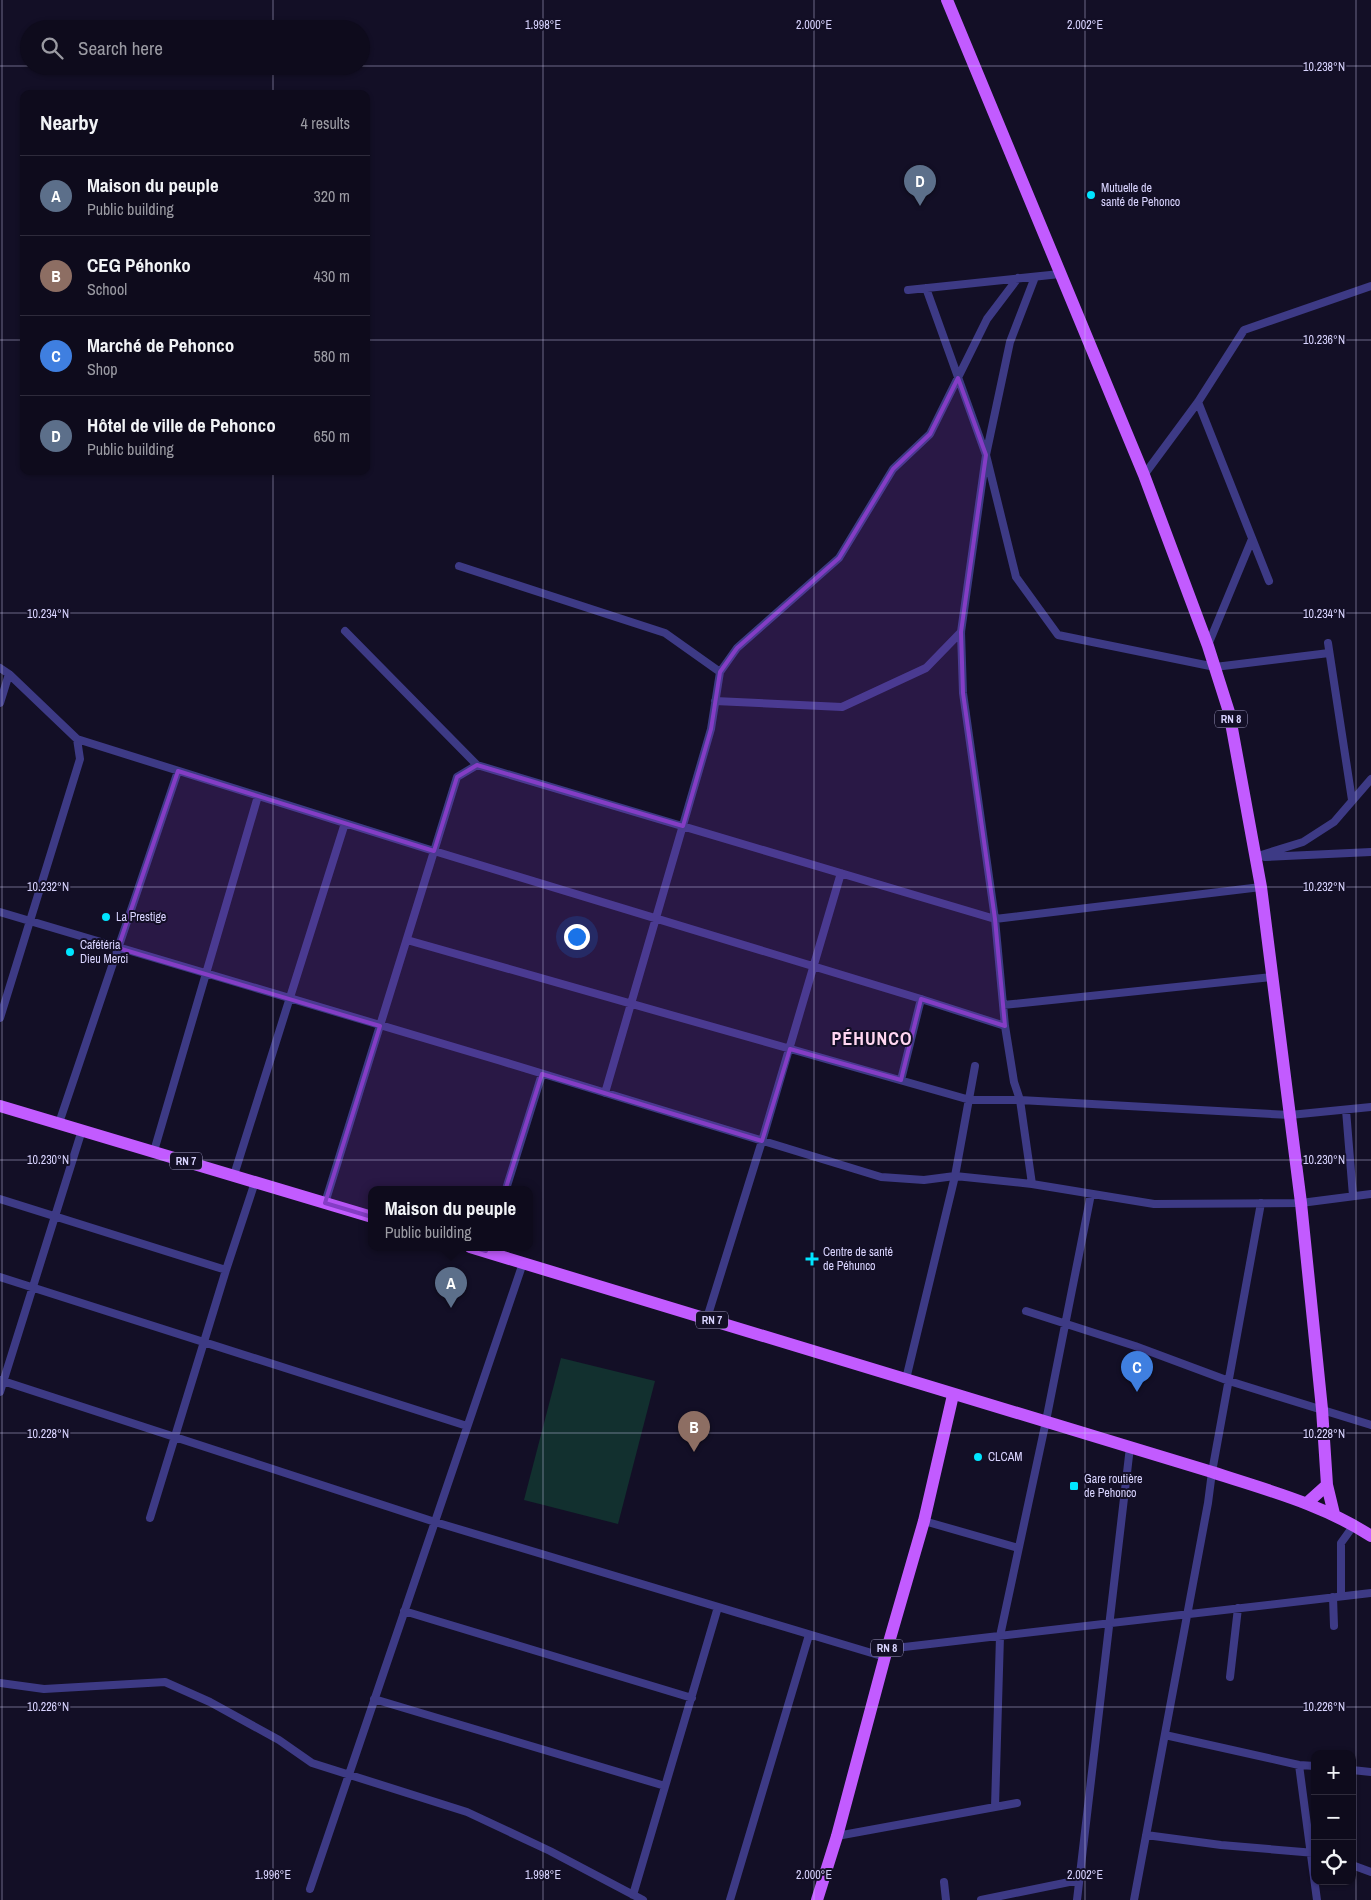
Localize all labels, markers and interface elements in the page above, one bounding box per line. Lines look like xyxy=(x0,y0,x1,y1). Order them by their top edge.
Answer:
text: 1.998°E xyxy=(525,17,561,33)
text: 2.000°E xyxy=(796,17,832,33)
text: 2.002°E xyxy=(1067,17,1103,33)
search box xyxy=(20,20,370,75)
icon: search xyxy=(38,34,66,62)
text: Search here xyxy=(78,35,163,61)
text: 10.238°N xyxy=(1303,59,1345,75)
text: Nearby xyxy=(40,108,98,137)
text: 4 results xyxy=(300,112,350,134)
pin: D xyxy=(904,165,936,206)
text: Maison du peuple xyxy=(87,172,219,198)
place label: Mutuelle de santé de Pehonco xyxy=(1101,180,1180,210)
text: A xyxy=(51,185,61,207)
text: 320 m xyxy=(314,185,350,207)
marker: Mutuelle de santé de Pehonco xyxy=(1085,189,1097,201)
text: Public building xyxy=(87,198,174,220)
text: CEG Péhonko xyxy=(87,252,191,278)
text: B xyxy=(51,265,61,287)
text: 430 m xyxy=(314,265,350,287)
text: School xyxy=(87,278,127,300)
text: Marché de Pehonco xyxy=(87,332,234,358)
text: 10.236°N xyxy=(1303,332,1345,348)
text: C xyxy=(51,345,61,367)
text: 580 m xyxy=(314,345,350,367)
text: Shop xyxy=(87,358,118,380)
text: Hôtel de ville de Pehonco xyxy=(87,412,276,438)
text: D xyxy=(51,425,61,447)
text: 650 m xyxy=(314,425,350,447)
text: Public building xyxy=(87,438,174,460)
text: 10.234°N xyxy=(27,606,69,622)
text: 10.234°N xyxy=(1303,606,1345,622)
road number: RN 8 xyxy=(1215,711,1247,728)
text: 10.232°N xyxy=(27,879,69,895)
text: 10.232°N xyxy=(1303,879,1345,895)
place label: La Prestige xyxy=(116,909,166,925)
marker: La Prestige xyxy=(100,911,112,923)
your location xyxy=(564,924,590,950)
place label: Cafétéria Dieu Merci xyxy=(80,937,128,967)
marker: Cafétéria Dieu Merci xyxy=(64,946,76,958)
district label: PÉHUNCO xyxy=(832,1026,912,1051)
text: 10.230°N xyxy=(27,1152,69,1168)
road number: RN 7 xyxy=(170,1152,202,1170)
text: 10.230°N xyxy=(1303,1152,1345,1168)
popup xyxy=(368,1186,533,1251)
text: Maison du peuple xyxy=(385,1195,516,1221)
text: Public building xyxy=(385,1221,472,1243)
place label: Centre de santé de Péhunco xyxy=(823,1244,893,1274)
marker: Centre de santé de Péhunco xyxy=(805,1252,819,1266)
pin: A xyxy=(435,1267,467,1308)
road number: RN 7 xyxy=(696,1312,728,1328)
pin: C xyxy=(1121,1351,1153,1392)
pin: B xyxy=(678,1411,710,1452)
text: 10.228°N xyxy=(27,1426,69,1442)
text: 10.228°N xyxy=(1303,1426,1345,1442)
place label: CLCAM xyxy=(988,1449,1022,1465)
marker: CLCAM xyxy=(972,1451,984,1463)
place label: Gare routière de Pehonco xyxy=(1084,1471,1143,1501)
marker: Gare routière de Pehonco xyxy=(1068,1480,1080,1492)
road number: RN 8 xyxy=(871,1640,903,1656)
text: 10.226°N xyxy=(27,1699,69,1715)
text: 10.226°N xyxy=(1303,1699,1345,1715)
map controls xyxy=(1311,1750,1356,1885)
button: + xyxy=(1311,1750,1356,1795)
button: − xyxy=(1311,1795,1356,1840)
button: locate xyxy=(1311,1840,1356,1885)
text: 1.996°E xyxy=(255,1867,291,1883)
text: 1.998°E xyxy=(525,1867,561,1883)
text: 2.000°E xyxy=(796,1867,832,1883)
text: 2.002°E xyxy=(1067,1867,1103,1883)

